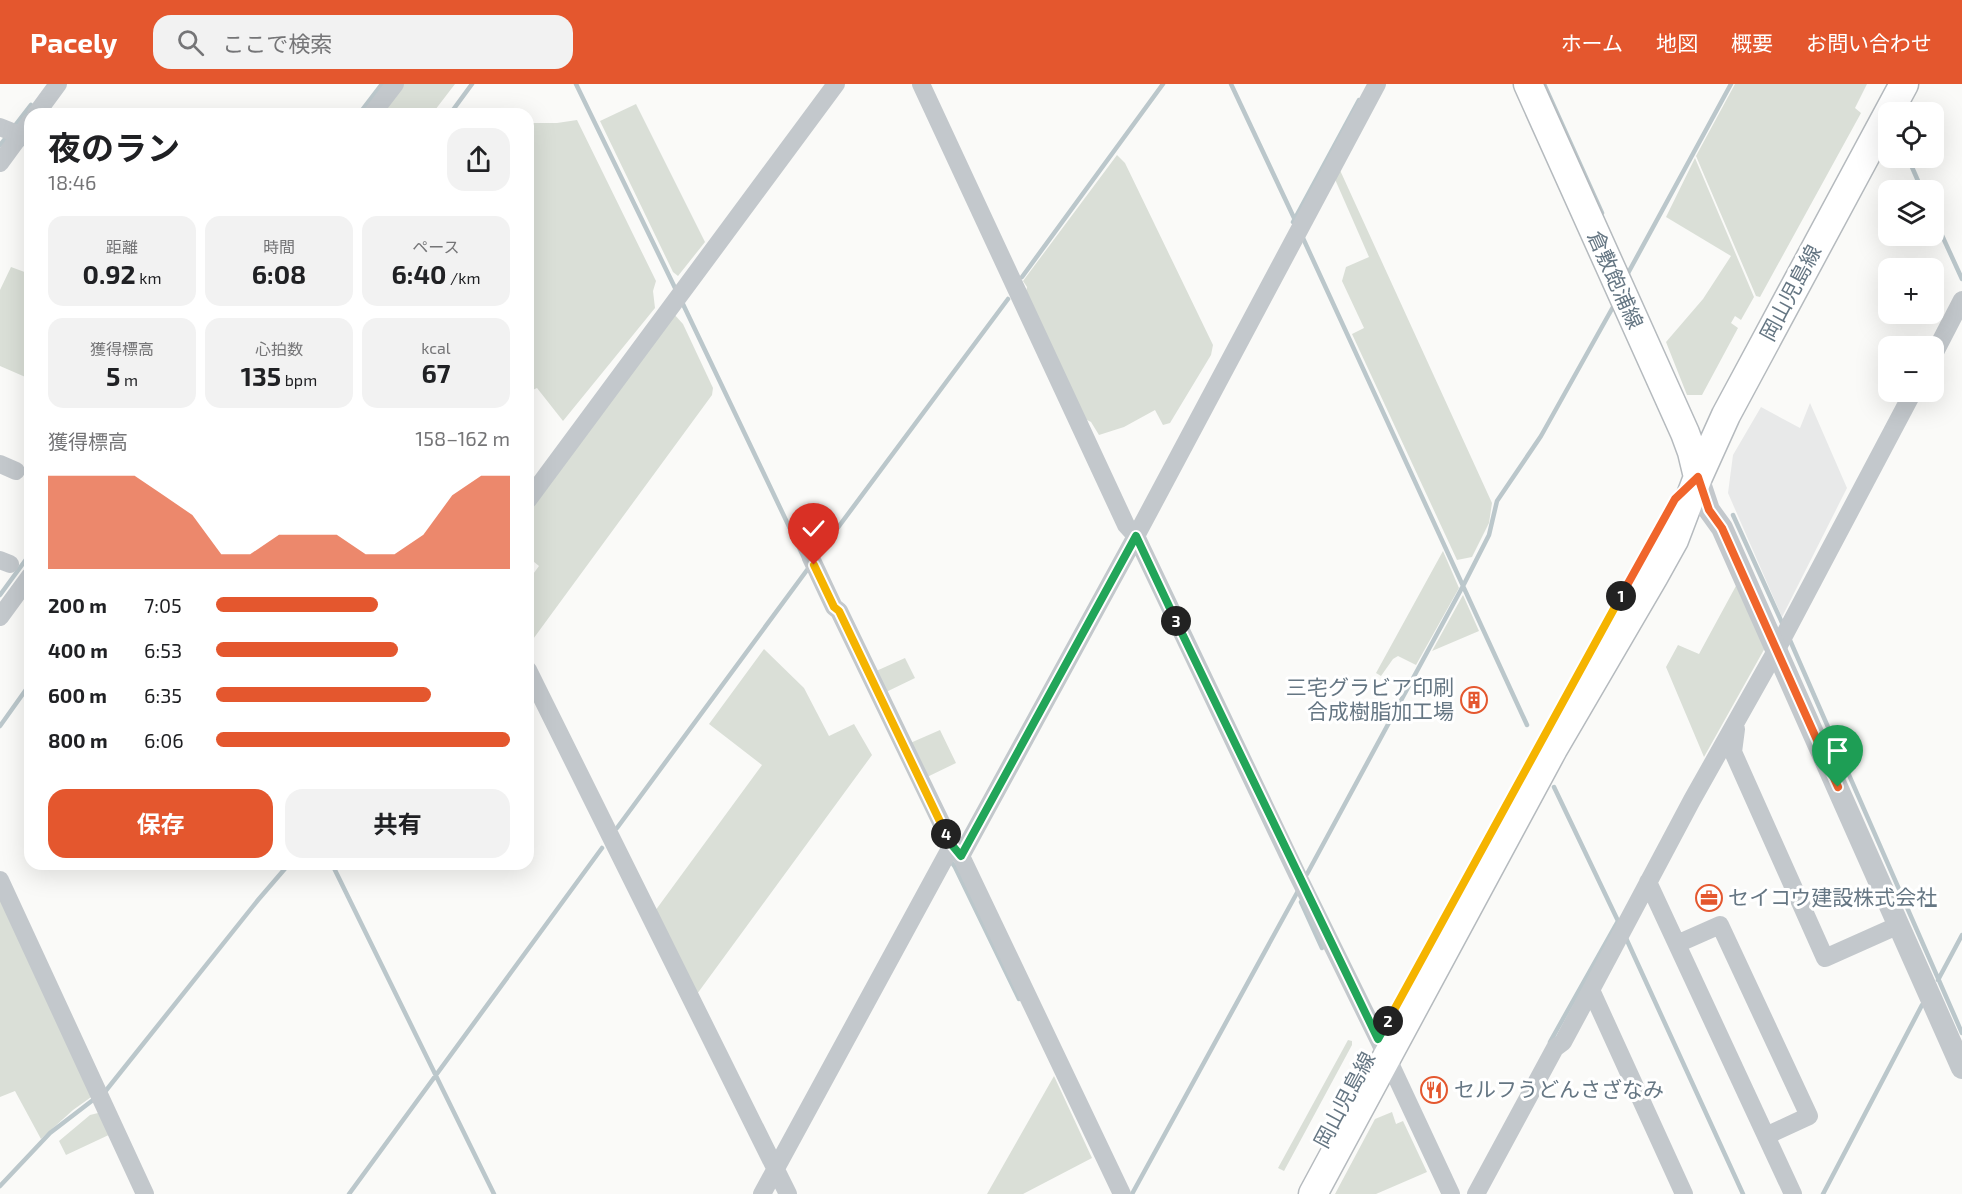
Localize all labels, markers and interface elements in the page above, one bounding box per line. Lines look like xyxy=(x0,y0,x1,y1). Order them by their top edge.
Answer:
search box xyxy=(153,15,573,69)
text: Pacely xyxy=(30,25,117,59)
icon: search xyxy=(174,26,207,59)
text: ここで検索 xyxy=(222,30,332,56)
text: ホーム xyxy=(1561,30,1623,55)
text: 地図 xyxy=(1656,30,1698,55)
text: 概要 xyxy=(1731,30,1773,55)
text: お問い合わせ xyxy=(1806,30,1932,55)
map controls xyxy=(1878,102,1944,402)
button: locate xyxy=(1878,102,1944,168)
text: 夜のラン xyxy=(48,127,180,167)
button: share xyxy=(447,128,510,191)
text: 18:46 xyxy=(48,170,97,194)
button: layers xyxy=(1878,180,1944,246)
street label: 倉敷飽浦線 xyxy=(1584,226,1649,332)
text: 距離 xyxy=(106,237,138,256)
text: 時間 xyxy=(263,237,295,256)
text: ペース xyxy=(412,237,460,256)
street label: 岡山児島線 xyxy=(1754,240,1825,345)
text: 0.92 xyxy=(83,258,136,289)
text: 6:08 xyxy=(252,258,306,289)
text: 6:40 xyxy=(391,258,446,289)
button: + xyxy=(1878,258,1944,324)
text: km xyxy=(136,268,161,287)
text: /km xyxy=(446,268,481,287)
button: − xyxy=(1878,336,1944,402)
text: kcal xyxy=(421,338,451,357)
text: 獲得標高 xyxy=(90,339,154,358)
text: 心拍数 xyxy=(255,339,303,358)
text: 67 xyxy=(421,357,451,388)
text: 5 xyxy=(106,360,120,391)
text: 135 xyxy=(241,360,281,391)
text: m xyxy=(120,370,138,389)
text: bpm xyxy=(281,370,317,389)
text: 158–162 m xyxy=(415,426,510,450)
text: 獲得標高 xyxy=(48,429,128,453)
pin xyxy=(788,503,839,565)
icon: check xyxy=(797,512,830,545)
pin: 1 xyxy=(1606,581,1636,611)
text: 1 xyxy=(1618,586,1624,605)
text: 200 m xyxy=(48,593,107,617)
text: 7:05 xyxy=(144,593,182,617)
pin: 3 xyxy=(1161,606,1191,636)
text: 3 xyxy=(1171,611,1181,630)
text: 400 m xyxy=(48,638,108,662)
text: 6:53 xyxy=(144,638,182,662)
place label: 三宅グラビア印刷 合成樹脂加工場 xyxy=(1286,674,1454,723)
text: 600 m xyxy=(48,683,107,707)
text: 6:35 xyxy=(144,683,182,707)
building icon: 三宅グラビア印刷 合成樹脂加工場 xyxy=(1459,685,1489,715)
pin xyxy=(1812,725,1863,787)
text: 800 m xyxy=(48,728,108,752)
text: 6:06 xyxy=(144,728,184,752)
icon: arrive xyxy=(1821,734,1854,767)
button: 保存 xyxy=(48,789,273,858)
button: 共有 xyxy=(285,789,510,858)
pin: 4 xyxy=(931,819,961,849)
text: 4 xyxy=(941,824,951,843)
office icon: セイコウ建設株式会社 xyxy=(1694,883,1724,913)
place label: セイコウ建設株式会社 xyxy=(1728,884,1937,909)
pin: 2 xyxy=(1373,1006,1403,1036)
text: 2 xyxy=(1383,1011,1393,1030)
street label: 岡山児島線 xyxy=(1308,1047,1379,1152)
restaurant icon: セルフうどんさざなみ xyxy=(1419,1075,1449,1105)
place label: セルフうどんさざなみ xyxy=(1454,1076,1664,1101)

